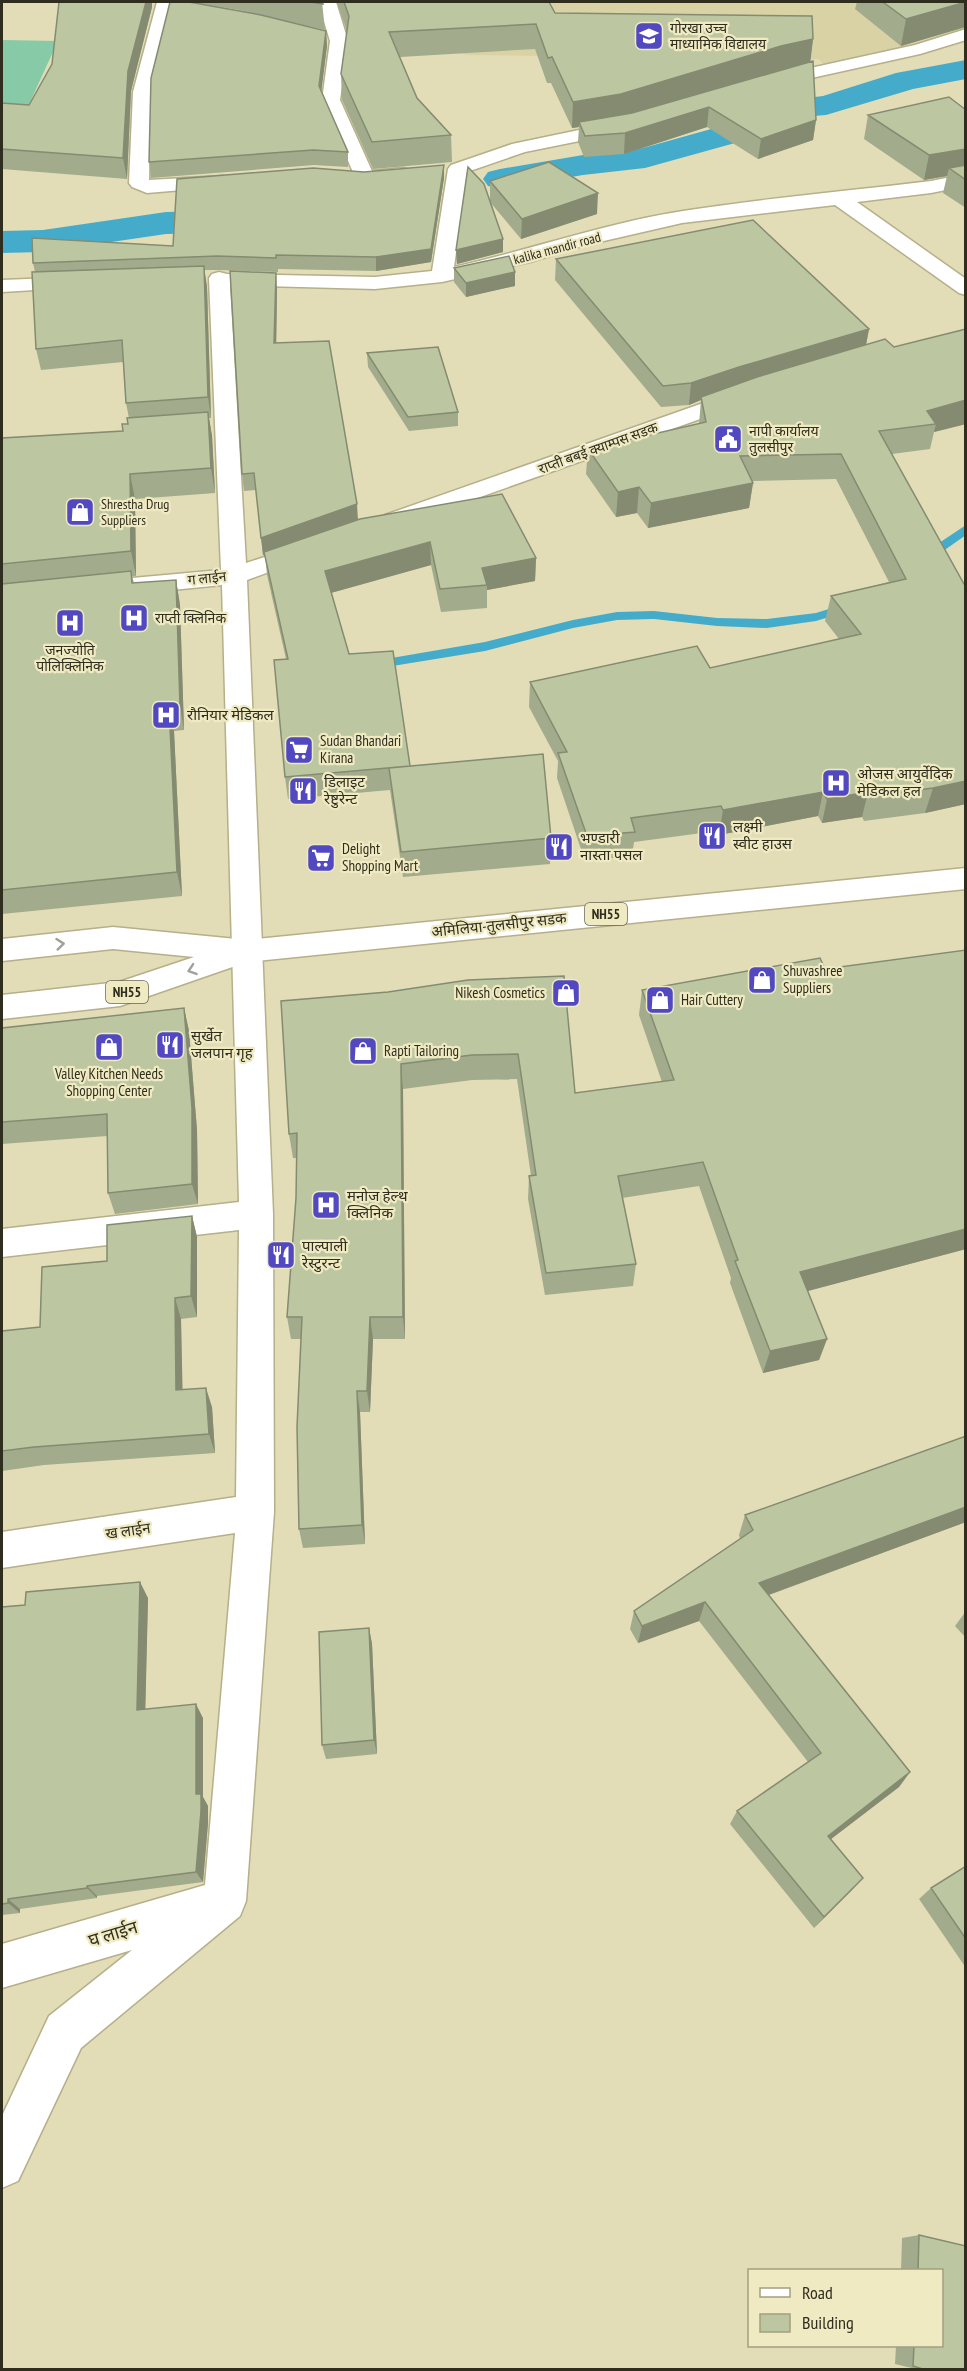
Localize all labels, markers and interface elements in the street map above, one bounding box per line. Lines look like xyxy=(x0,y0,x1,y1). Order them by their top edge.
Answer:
place label: गोरखा उच्च माध्यामिक विद्यालय xyxy=(670,19,767,53)
school or university icon: गोरखा उच्च माध्यामिक विद्यालय xyxy=(633,20,665,52)
street label: kalika mandir road xyxy=(511,228,603,268)
street label: राप्ती बबई क्याम्पस सडक xyxy=(536,418,660,478)
place label: नापी कार्यालय तुलसीपुर xyxy=(749,422,820,457)
public building icon: नापी कार्यालय तुलसीपुर xyxy=(712,423,744,455)
place label: Shrestha Drug Suppliers xyxy=(101,495,169,529)
shop icon: Shrestha Drug Suppliers xyxy=(64,496,96,528)
street label: ग लाईन xyxy=(187,567,227,589)
hospital icon: राप्ती क्लिनिक xyxy=(118,602,150,634)
hospital icon: जनज्योति पोलिक्लिनिक xyxy=(54,607,86,639)
place label: राप्ती क्लिनिक xyxy=(155,609,226,627)
place label: जनज्योति पोलिक्लिनिक xyxy=(36,641,104,675)
hospital icon: रौनियार मेडिकल xyxy=(150,699,182,731)
place label: रौनियार मेडिकल xyxy=(187,705,275,724)
place label: Sudan Bhandari Kirana xyxy=(320,731,401,767)
supermarket icon: Sudan Bhandari Kirana xyxy=(283,734,315,766)
place label: ओजस आयुर्वेदिक मेडिकल हल xyxy=(857,764,953,800)
hospital icon: ओजस आयुर्वेदिक मेडिकल हल xyxy=(820,767,852,799)
place label: डिलाइट रेष्टुरेन्ट xyxy=(323,772,365,809)
restaurant icon: डिलाइट रेष्टुरेन्ट xyxy=(287,775,319,807)
place label: लक्ष्मी स्वीट हाउस xyxy=(733,817,793,853)
restaurant icon: लक्ष्मी स्वीट हाउस xyxy=(696,820,728,852)
place label: भण्डारी नास्ता पसल xyxy=(580,828,643,864)
restaurant icon: भण्डारी नास्ता पसल xyxy=(543,831,575,863)
place label: Delight Shopping Mart xyxy=(342,839,418,875)
supermarket icon: Delight Shopping Mart xyxy=(305,842,337,874)
road number: NH55 xyxy=(585,903,627,925)
street label: अमिलिया-तुलसीपुर सडक xyxy=(431,908,568,942)
one-way arrow xyxy=(55,938,64,951)
place label: Shuvashree Suppliers xyxy=(783,961,842,997)
one-way arrow xyxy=(187,962,198,975)
shop icon: Shuvashree Suppliers xyxy=(746,964,778,996)
shop icon: Nikesh Cosmetics xyxy=(550,977,582,1009)
road number: NH55 xyxy=(106,981,148,1003)
place label: Nikesh Cosmetics xyxy=(455,983,545,1002)
shop icon: Hair Cuttery xyxy=(644,984,676,1016)
place label: Hair Cuttery xyxy=(681,990,743,1009)
place label: सुर्खेत जलपान गृह xyxy=(191,1026,254,1063)
restaurant icon: सुर्खेत जलपान गृह xyxy=(154,1029,186,1061)
shop icon: Valley Kitchen Needs Shopping Center xyxy=(93,1031,125,1063)
shop icon: Rapti Tailoring xyxy=(347,1035,379,1067)
place label: Rapti Tailoring xyxy=(384,1041,459,1060)
place label: Valley Kitchen Needs Shopping Center xyxy=(54,1064,163,1100)
place label: मनोज हेल्थ क्लिनिक xyxy=(347,1186,408,1222)
hospital icon: मनोज हेल्थ क्लिनिक xyxy=(310,1189,342,1221)
place label: पाल्पाली रेस्टुरन्ट xyxy=(301,1236,348,1273)
restaurant icon: पाल्पाली रेस्टुरन्ट xyxy=(265,1239,297,1271)
street label: ख लाईन xyxy=(104,1518,152,1543)
street label: घ लाईन xyxy=(86,1915,141,1952)
legend xyxy=(748,2269,943,2347)
text: Road xyxy=(802,2281,833,2304)
text: Building xyxy=(802,2311,854,2334)

